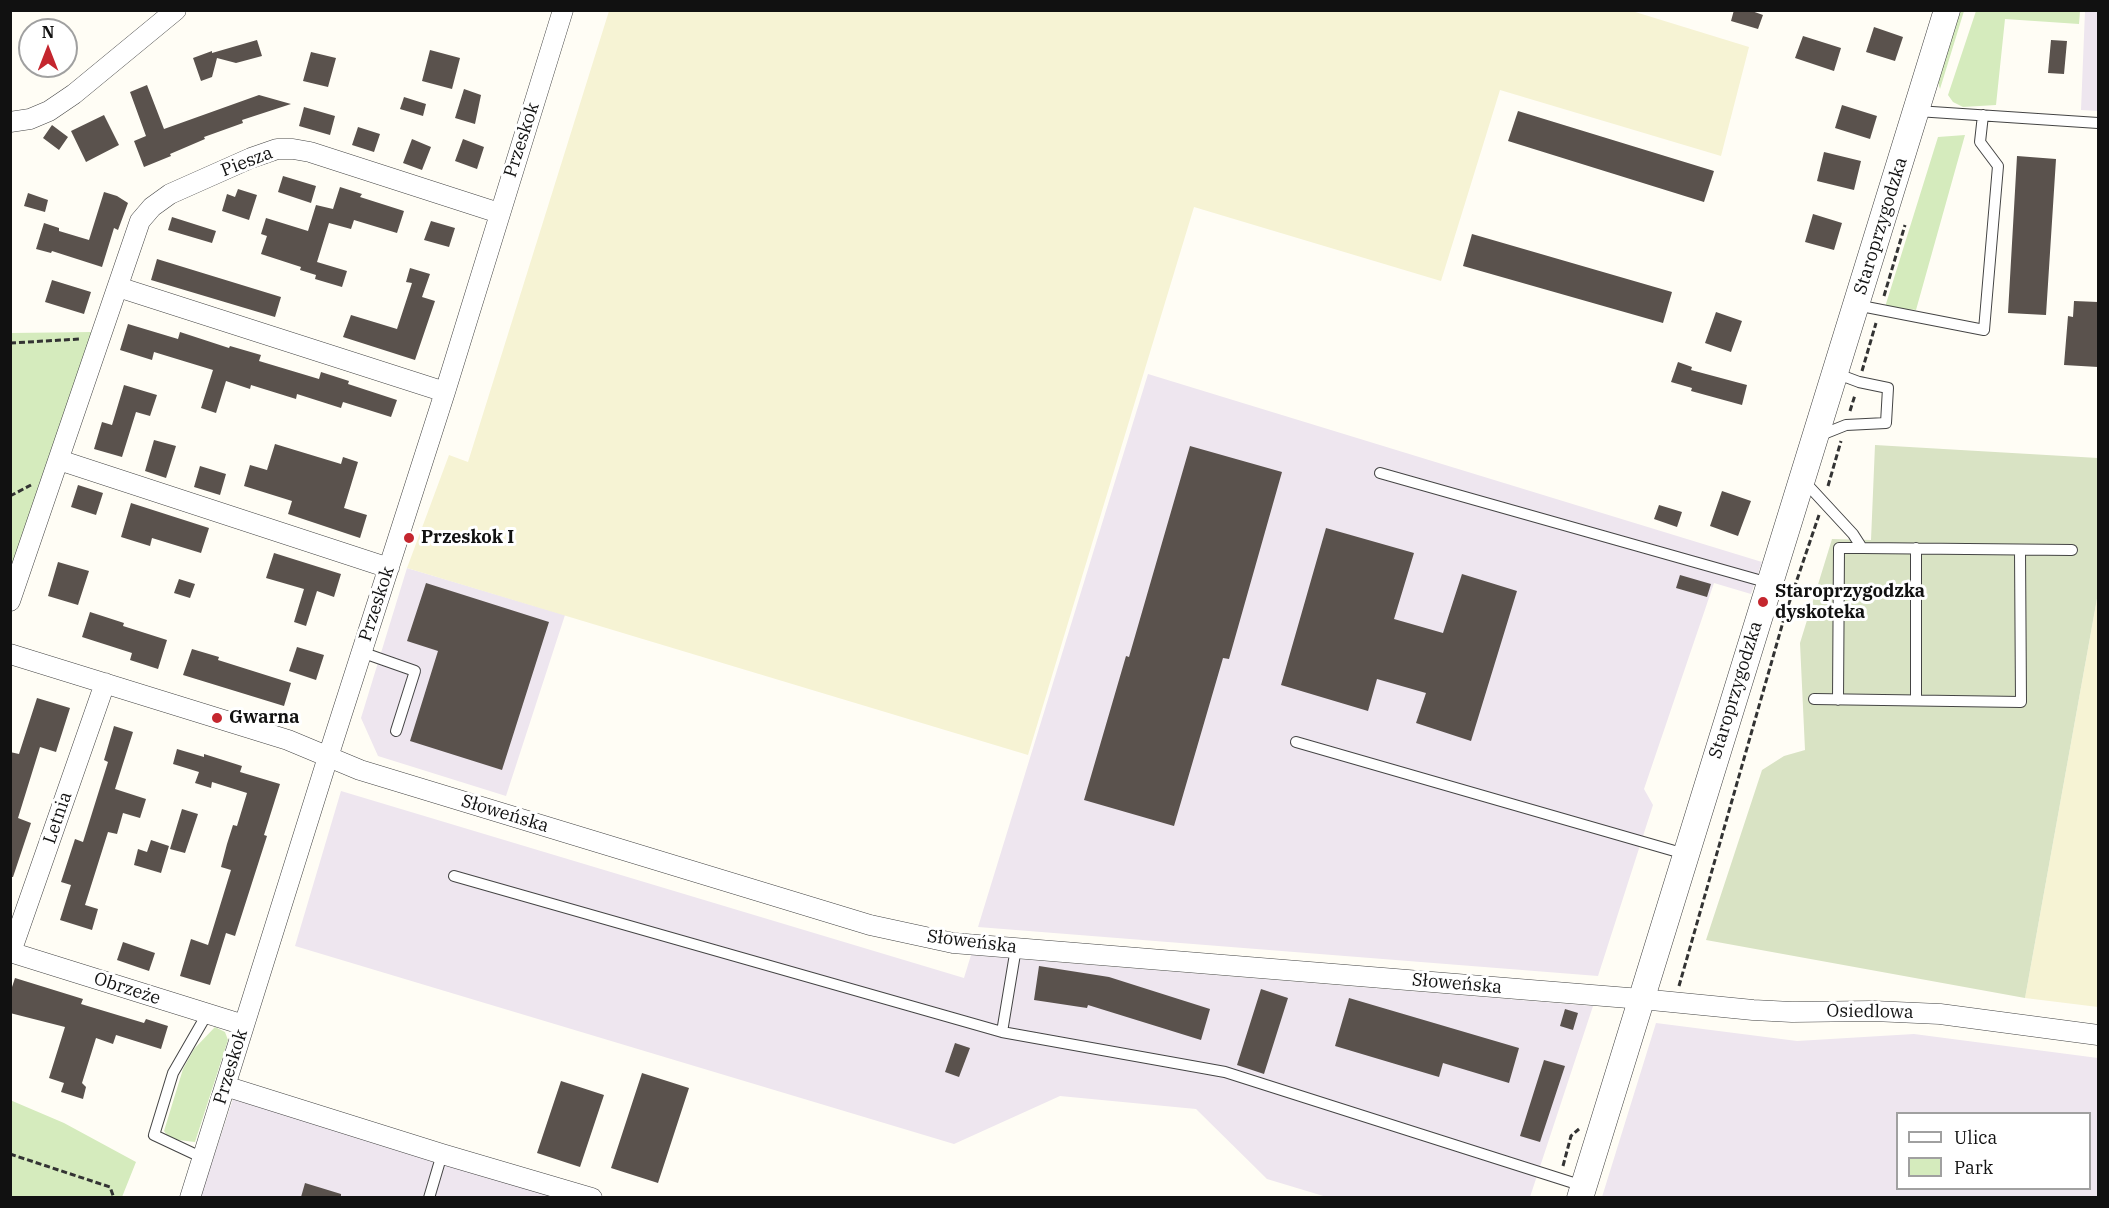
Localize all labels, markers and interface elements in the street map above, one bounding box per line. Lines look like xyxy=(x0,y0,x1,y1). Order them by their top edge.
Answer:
north arrow xyxy=(18,18,78,78)
text: N xyxy=(42,22,54,42)
street label: Przeskok xyxy=(500,100,544,180)
street label: Piesza xyxy=(218,142,276,182)
street label: Staroprzygodzka xyxy=(1850,155,1912,297)
place label: Przeskok I xyxy=(421,527,514,549)
marker: Przeskok I xyxy=(402,531,416,545)
street label: Przeskok xyxy=(355,564,399,644)
place label: Staroprzygodzka dyskoteka xyxy=(1775,581,1925,624)
marker: Staroprzygodzka dyskoteka xyxy=(1756,595,1770,609)
street label: Staroprzygodzka xyxy=(1705,619,1767,761)
place label: Gwarna xyxy=(229,707,300,729)
marker: Gwarna xyxy=(210,711,224,725)
street label: Letnia xyxy=(39,789,77,847)
street label: Słoweńska xyxy=(459,790,551,838)
street label: Słoweńska xyxy=(926,926,1018,958)
street label: Obrzeże xyxy=(91,968,163,1010)
street label: Słoweńska xyxy=(1411,969,1503,999)
street label: Osiedlowa xyxy=(1826,1000,1914,1024)
street label: Przeskok xyxy=(209,1027,253,1107)
legend xyxy=(1896,1112,2091,1190)
text: Ulica xyxy=(1954,1126,1997,1149)
text: Park xyxy=(1954,1156,1993,1179)

